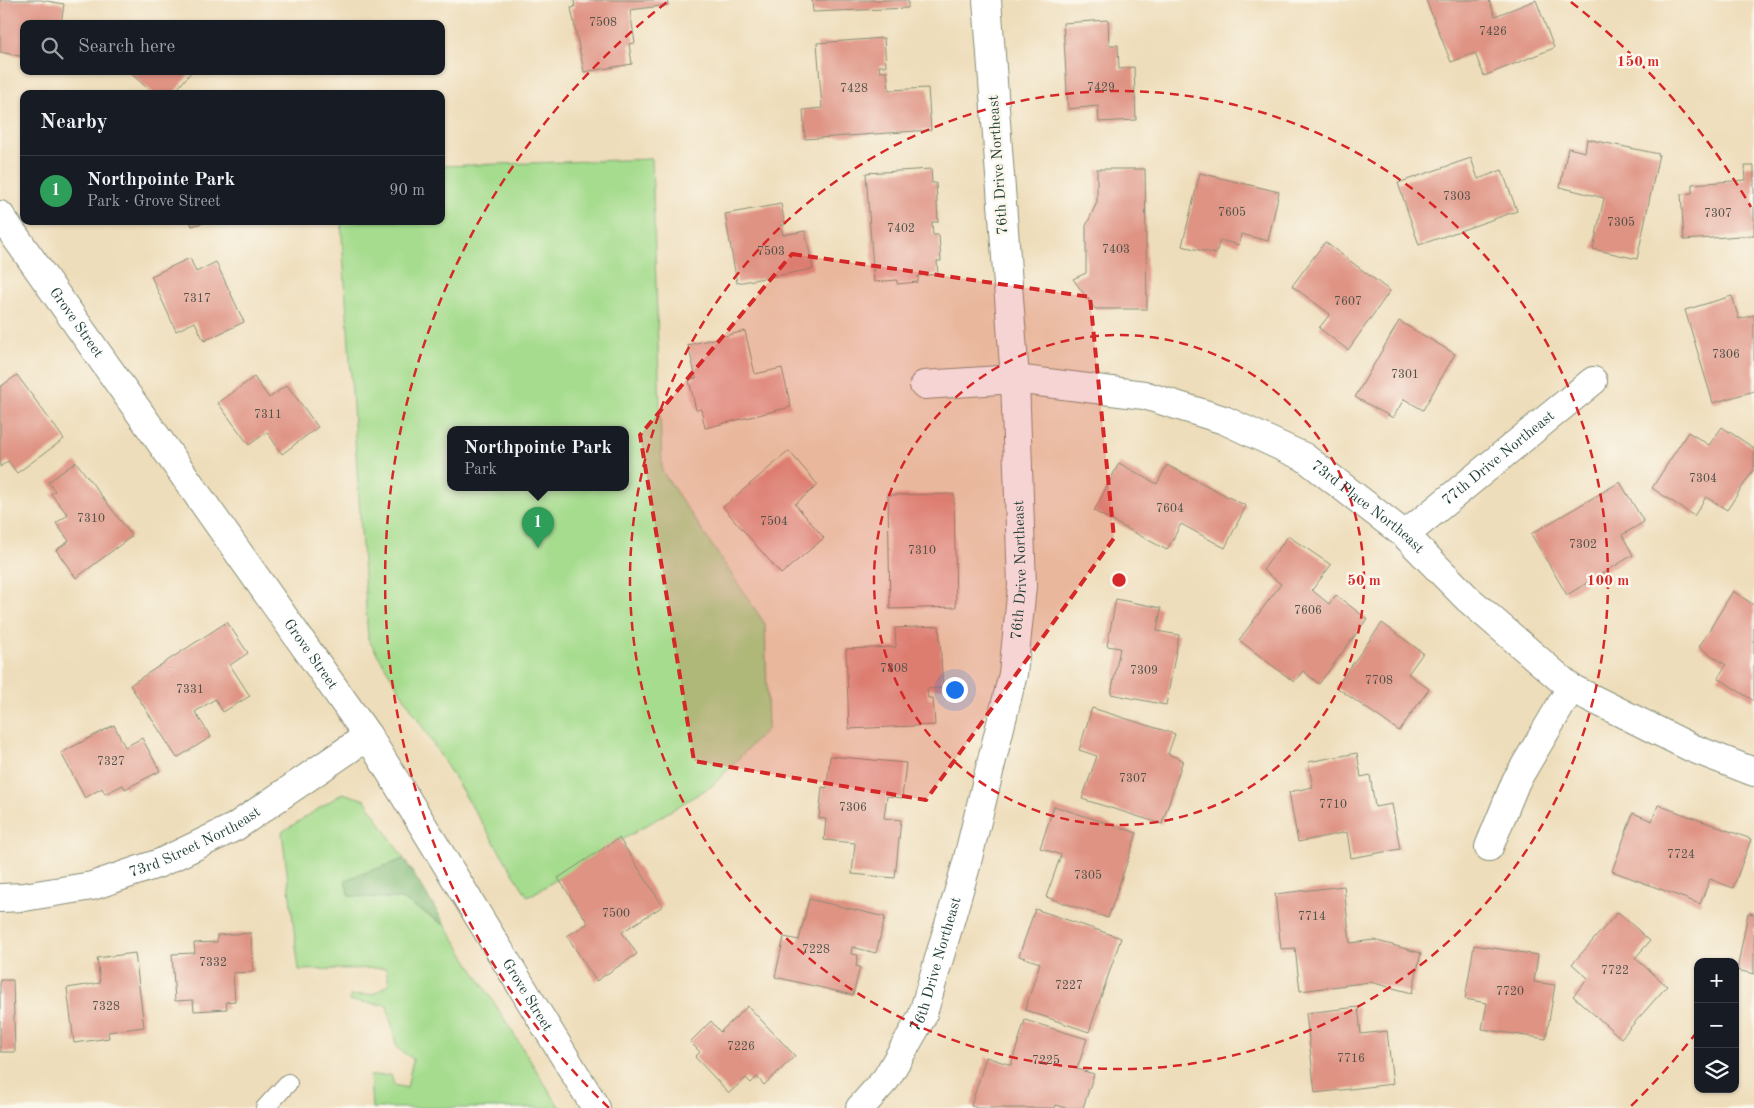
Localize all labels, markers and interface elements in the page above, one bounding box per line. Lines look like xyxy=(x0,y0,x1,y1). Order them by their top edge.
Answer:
house number: 7508 xyxy=(589,16,617,29)
search box xyxy=(20,20,445,75)
house number: 7426 xyxy=(1479,26,1507,38)
icon: search xyxy=(38,34,66,62)
text: Search here xyxy=(78,38,175,57)
text: 150 m xyxy=(1617,55,1659,70)
house number: 7429 xyxy=(1087,82,1115,94)
house number: 7428 xyxy=(840,83,868,95)
street label: 76th Drive Northeast xyxy=(987,95,1011,235)
text: Nearby xyxy=(40,112,108,133)
text: Northpointe Park xyxy=(87,171,235,190)
text: 1 xyxy=(51,183,61,199)
text: 90 m xyxy=(389,183,425,199)
house number: 7303 xyxy=(1443,191,1471,203)
text: Park · Grove Street xyxy=(87,194,221,210)
house number: 7605 xyxy=(1218,206,1246,219)
house number: 7307 xyxy=(1704,208,1732,220)
house number: 7305 xyxy=(1607,216,1635,229)
house number: 7402 xyxy=(887,223,915,235)
house number: 7403 xyxy=(1102,244,1130,256)
house number: 7503 xyxy=(757,245,785,258)
street label: Grove Street xyxy=(46,285,106,361)
house number: 7317 xyxy=(183,293,211,305)
house number: 7607 xyxy=(1334,296,1362,308)
house number: 7306 xyxy=(1712,349,1740,361)
house number: 7301 xyxy=(1391,369,1419,381)
street label: 77th Drive Northeast xyxy=(1440,408,1558,508)
house number: 7311 xyxy=(254,409,282,421)
popup xyxy=(447,426,629,491)
text: Northpointe Park xyxy=(464,439,612,458)
street label: 73rd Place Northeast xyxy=(1308,458,1427,557)
text: Park xyxy=(464,462,497,478)
house number: 7304 xyxy=(1689,473,1717,485)
street label: 76th Drive Northeast xyxy=(1009,500,1030,641)
house number: 7604 xyxy=(1156,503,1184,515)
pin: 1 xyxy=(522,507,554,548)
house number: 7310 xyxy=(77,513,105,525)
house number: 7504 xyxy=(760,515,788,528)
house number: 7302 xyxy=(1569,539,1597,551)
house number: 7310 xyxy=(908,545,936,557)
centre of rings xyxy=(1110,571,1128,589)
text: 50 m xyxy=(1347,574,1381,589)
text: 100 m xyxy=(1587,574,1629,589)
house number: 7606 xyxy=(1294,605,1322,617)
street label: Grove Street xyxy=(281,617,340,692)
house number: 7308 xyxy=(880,663,908,675)
house number: 7309 xyxy=(1130,665,1158,677)
house number: 7708 xyxy=(1365,675,1393,687)
your location xyxy=(942,677,968,703)
house number: 7331 xyxy=(176,684,204,696)
house number: 7327 xyxy=(97,756,125,768)
house number: 7307 xyxy=(1119,773,1147,785)
house number: 7710 xyxy=(1319,799,1347,811)
house number: 7306 xyxy=(839,802,867,814)
street label: 73rd Street Northeast xyxy=(127,804,263,880)
house number: 7724 xyxy=(1667,849,1695,861)
house number: 7305 xyxy=(1074,869,1102,882)
street label: 76th Drive Northeast xyxy=(908,895,964,1034)
house number: 7500 xyxy=(602,907,630,920)
house number: 7714 xyxy=(1298,911,1326,923)
house number: 7228 xyxy=(802,944,830,956)
street label: Grove Street xyxy=(499,956,555,1034)
house number: 7332 xyxy=(199,957,227,969)
map controls xyxy=(1694,958,1739,1093)
button: + xyxy=(1694,958,1739,1003)
house number: 7722 xyxy=(1601,965,1629,977)
house number: 7227 xyxy=(1055,980,1083,992)
house number: 7720 xyxy=(1496,986,1524,998)
house number: 7328 xyxy=(92,1001,120,1013)
button: − xyxy=(1694,1003,1739,1048)
house number: 7226 xyxy=(727,1041,755,1053)
button: layers xyxy=(1694,1048,1739,1093)
house number: 7716 xyxy=(1337,1053,1365,1065)
house number: 7225 xyxy=(1032,1054,1060,1067)

